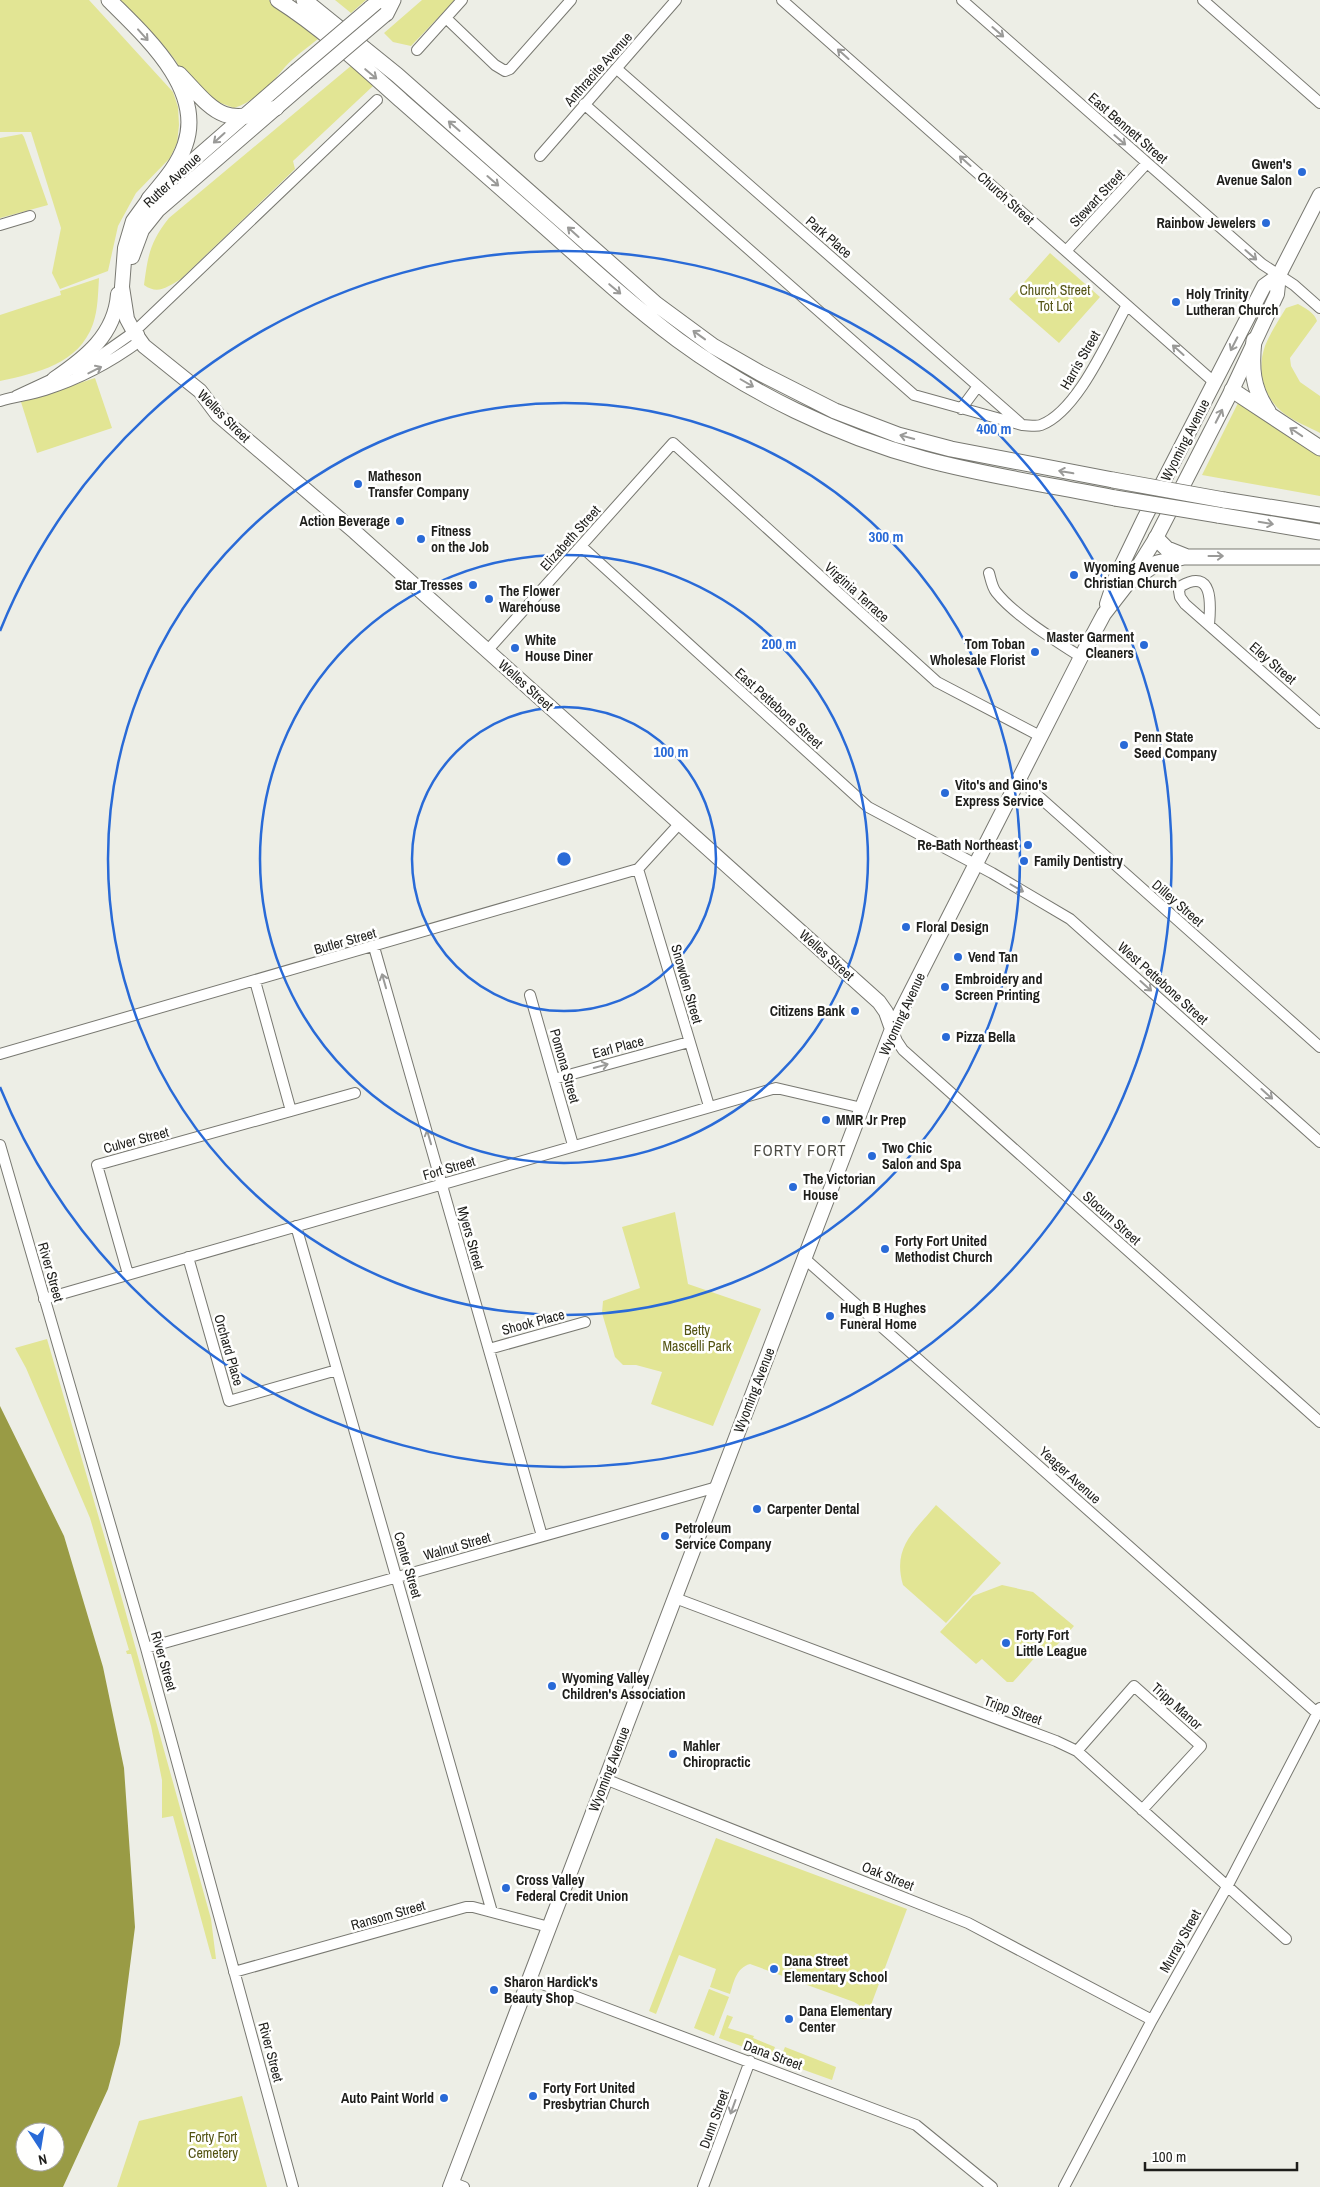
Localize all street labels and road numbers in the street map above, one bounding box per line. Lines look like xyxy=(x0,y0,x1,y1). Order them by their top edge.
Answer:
street label: Anthracite Avenue xyxy=(559,28,636,111)
street label: East Bennett Street xyxy=(1085,89,1171,167)
street label: Rutter Avenue xyxy=(139,149,205,211)
street label: Stewart Street xyxy=(1066,165,1128,231)
street label: Church Street xyxy=(974,168,1038,228)
street label: Park Place xyxy=(802,212,856,262)
street label: Harris Street xyxy=(1056,327,1104,393)
street label: Welles Street xyxy=(194,386,254,446)
street label: Wyoming Avenue xyxy=(1157,396,1213,484)
street label: Elizabeth Street xyxy=(536,502,604,574)
street label: Virginia Terrace xyxy=(821,558,893,626)
street label: Eley Street xyxy=(1246,638,1300,688)
street label: Welles Street xyxy=(495,656,557,714)
street label: East Pettebone Street xyxy=(731,664,827,752)
street label: Dilley Street xyxy=(1148,876,1208,930)
street label: Butler Street xyxy=(312,924,378,958)
street label: Welles Street xyxy=(796,926,858,984)
street label: West Pettebone Street xyxy=(1114,938,1212,1028)
street label: Snowden Street xyxy=(667,942,707,1026)
street label: Wyoming Avenue xyxy=(875,970,929,1058)
street label: Pomona Street xyxy=(546,1027,584,1105)
street label: Earl Place xyxy=(590,1032,646,1062)
street label: Culver Street xyxy=(101,1123,171,1157)
street label: Fort Street xyxy=(421,1152,477,1184)
street label: Slocum Street xyxy=(1079,1187,1145,1249)
street label: Myers Street xyxy=(453,1204,489,1272)
street label: River Street xyxy=(34,1240,68,1304)
street label: Shook Place xyxy=(500,1305,566,1339)
street label: Orchard Place xyxy=(210,1312,248,1388)
street label: Wyoming Avenue xyxy=(730,1345,778,1435)
street label: Yeager Avenue xyxy=(1035,1442,1105,1508)
street label: Walnut Street xyxy=(421,1528,493,1564)
street label: Center Street xyxy=(390,1530,426,1600)
street label: River Street xyxy=(147,1629,181,1693)
street label: Tripp Manor xyxy=(1148,1679,1206,1734)
street label: Tripp Street xyxy=(982,1691,1044,1729)
street label: Wyoming Avenue xyxy=(585,1724,633,1814)
street label: Oak Street xyxy=(859,1857,917,1895)
street label: Ransom Street xyxy=(349,1896,427,1934)
street label: Murray Street xyxy=(1155,1906,1205,1976)
street label: River Street xyxy=(254,2020,288,2084)
street label: Dana Street xyxy=(741,2036,805,2074)
street label: Dunn Street xyxy=(695,2087,733,2151)

